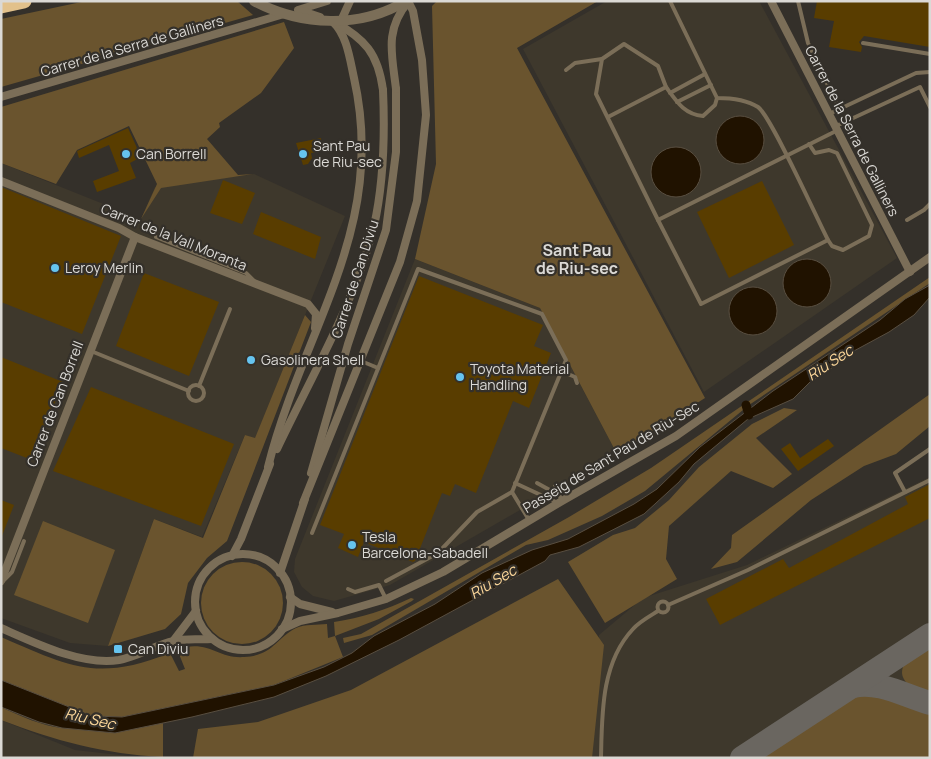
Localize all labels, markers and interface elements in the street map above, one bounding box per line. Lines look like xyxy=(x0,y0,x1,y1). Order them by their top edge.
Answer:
street label: Carrer de la Serra de Galliners xyxy=(38,10,226,81)
street label: Carrer de la Serra de Galliners xyxy=(801,42,904,219)
place label: Sant Pau de Riu-sec xyxy=(313,136,382,171)
place label: Can Borrell xyxy=(136,144,206,163)
marker: Can Borrell xyxy=(120,148,132,160)
marker: Sant Pau de Riu-sec xyxy=(297,148,309,160)
street label: Carrer de la Vall Moranta xyxy=(98,198,250,275)
street label: Carrer de Can Diviu xyxy=(326,217,383,340)
district label: Sant Pau de Riu-sec xyxy=(536,239,618,279)
place label: Leroy Merlin xyxy=(65,258,143,277)
marker: Leroy Merlin xyxy=(49,262,61,274)
street label: Carrer de Can Borrell xyxy=(22,338,87,470)
water label: Riu Sec xyxy=(803,339,858,385)
place label: Gasolinera Shell xyxy=(261,350,364,369)
marker: Gasolinera Shell xyxy=(245,354,257,366)
place label: Toyota Material Handling xyxy=(470,359,569,394)
marker: Toyota Material Handling xyxy=(454,371,466,383)
street label: Passeig de Sant Pau de Riu-Sec xyxy=(519,396,703,517)
place label: Tesla Barcelona-Sabadell xyxy=(362,527,488,562)
marker: Tesla Barcelona-Sabadell xyxy=(346,539,358,551)
water label: Riu Sec xyxy=(465,559,522,604)
place label: Can Diviu xyxy=(128,639,188,658)
marker: Can Diviu xyxy=(112,643,124,655)
water label: Riu Sec xyxy=(63,703,119,735)

